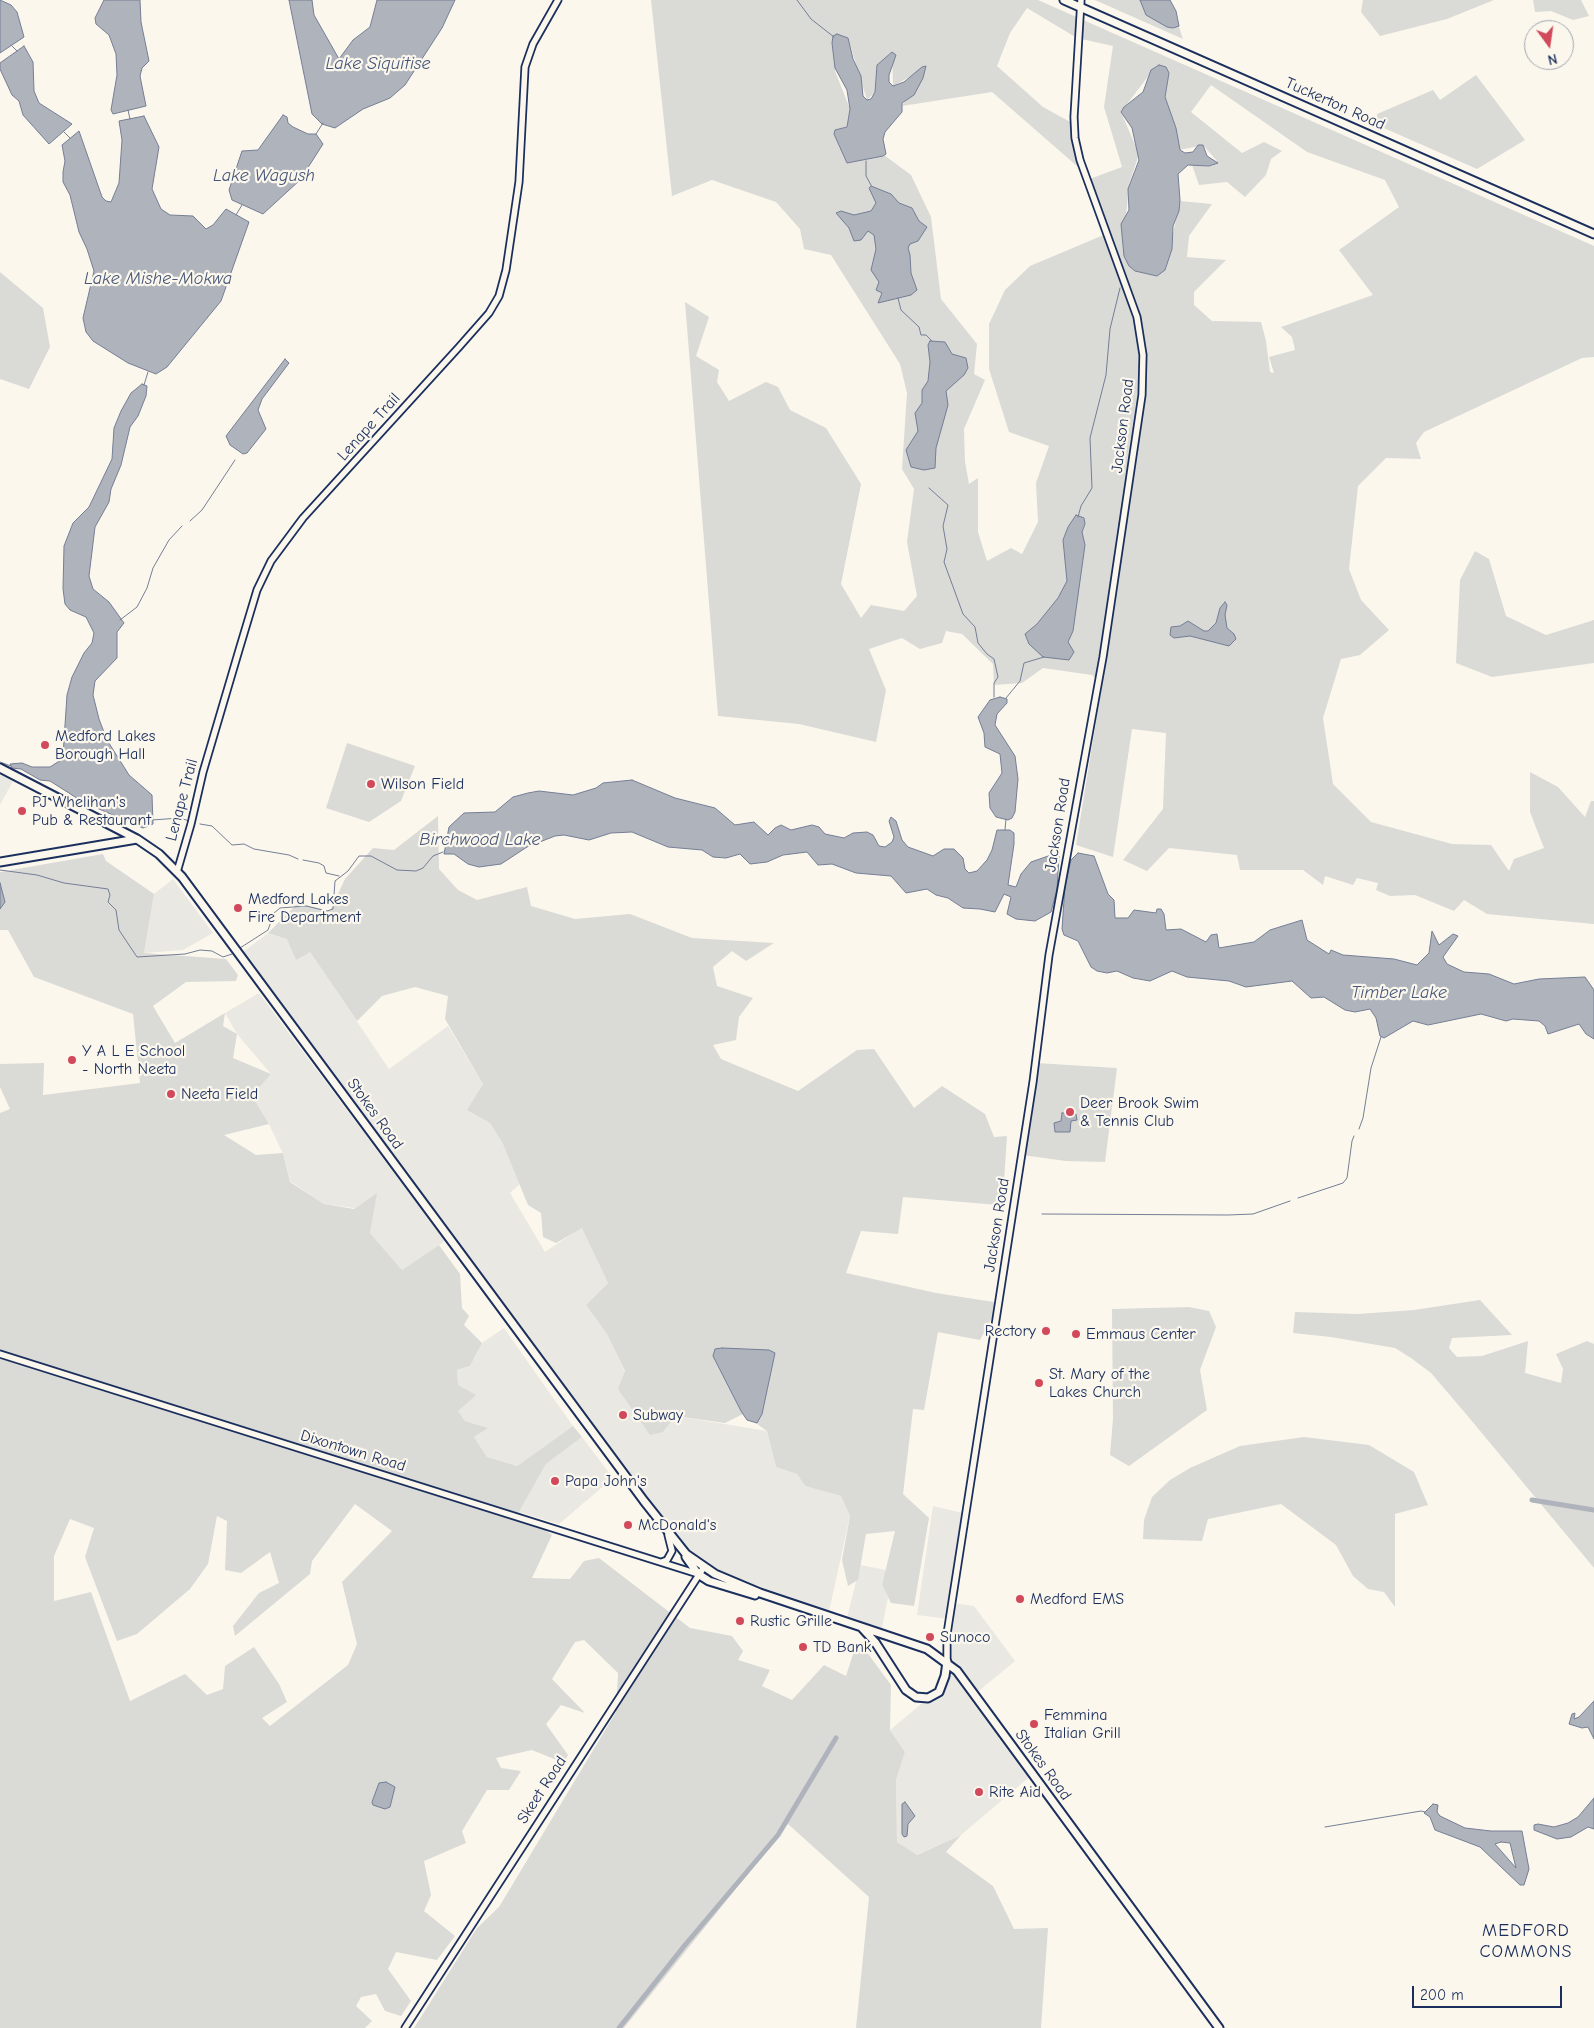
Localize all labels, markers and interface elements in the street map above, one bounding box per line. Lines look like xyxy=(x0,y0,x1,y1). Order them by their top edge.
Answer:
north arrow xyxy=(1524,20,1574,70)
text: N xyxy=(1546,50,1559,68)
water label: Lake Siquitise xyxy=(325,53,431,75)
street label: Tuckerton Road xyxy=(1282,73,1388,135)
water label: Lake Wagush xyxy=(213,165,315,187)
water label: Lake Mishe-Mokwa xyxy=(84,268,232,290)
street label: Jackson Road xyxy=(1108,378,1138,474)
street label: Lenape Trail xyxy=(334,389,404,465)
place label: Medford Lakes Borough Hall xyxy=(55,726,155,764)
marker: Medford Lakes Borough Hall xyxy=(39,739,51,751)
street label: Lenape Trail xyxy=(162,757,202,843)
place label: Wilson Field xyxy=(381,774,464,794)
street label: Jackson Road xyxy=(1041,777,1075,873)
marker: Wilson Field xyxy=(365,778,377,790)
place label: PJ Whelihan's Pub & Restaurant xyxy=(32,792,151,830)
marker: PJ Whelihan's Pub & Restaurant xyxy=(16,805,28,817)
water label: Birchwood Lake xyxy=(419,829,541,851)
place label: Medford Lakes Fire Department xyxy=(248,889,361,927)
marker: Medford Lakes Fire Department xyxy=(232,902,244,914)
water label: Timber Lake xyxy=(1351,982,1447,1004)
place label: Y A L E School - North Neeta xyxy=(82,1041,185,1079)
marker: Y A L E School - North Neeta xyxy=(66,1054,78,1066)
street label: Stokes Road xyxy=(343,1075,407,1153)
place label: Neeta Field xyxy=(181,1084,258,1104)
marker: Neeta Field xyxy=(165,1088,177,1100)
place label: Deer Brook Swim & Tennis Club xyxy=(1080,1093,1199,1131)
marker: Deer Brook Swim & Tennis Club xyxy=(1064,1106,1076,1118)
street label: Jackson Road xyxy=(980,1177,1014,1273)
place label: Rectory xyxy=(985,1321,1036,1341)
place label: Emmaus Center xyxy=(1086,1324,1196,1344)
marker: Rectory xyxy=(1040,1325,1052,1337)
marker: Emmaus Center xyxy=(1070,1328,1082,1340)
place label: St. Mary of the Lakes Church xyxy=(1049,1364,1150,1402)
marker: St. Mary of the Lakes Church xyxy=(1033,1377,1045,1389)
place label: Subway xyxy=(633,1405,683,1425)
marker: Subway xyxy=(617,1409,629,1421)
street label: Dixontown Road xyxy=(298,1426,408,1476)
place label: Papa John's xyxy=(565,1471,647,1491)
marker: Papa John's xyxy=(549,1475,561,1487)
place label: McDonald's xyxy=(638,1515,717,1535)
marker: McDonald's xyxy=(622,1519,634,1531)
place label: Medford EMS xyxy=(1030,1589,1124,1609)
marker: Medford EMS xyxy=(1014,1593,1026,1605)
place label: Rustic Grille xyxy=(750,1611,832,1631)
marker: Rustic Grille xyxy=(734,1615,746,1627)
place label: Sunoco xyxy=(940,1627,990,1647)
marker: Sunoco xyxy=(924,1631,936,1643)
place label: TD Bank xyxy=(813,1637,872,1657)
marker: TD Bank xyxy=(797,1641,809,1653)
place label: Femmina Italian Grill xyxy=(1044,1705,1121,1743)
marker: Femmina Italian Grill xyxy=(1028,1718,1040,1730)
street label: Stokes Road xyxy=(1011,1726,1075,1804)
street label: Skeet Road xyxy=(513,1753,571,1827)
place label: Rite Aid xyxy=(989,1782,1041,1802)
marker: Rite Aid xyxy=(973,1786,985,1798)
district label: MEDFORD COMMONS xyxy=(1479,1920,1573,1962)
scale bar xyxy=(1414,1976,1564,2008)
text: 200 m xyxy=(1420,1986,1464,2004)

